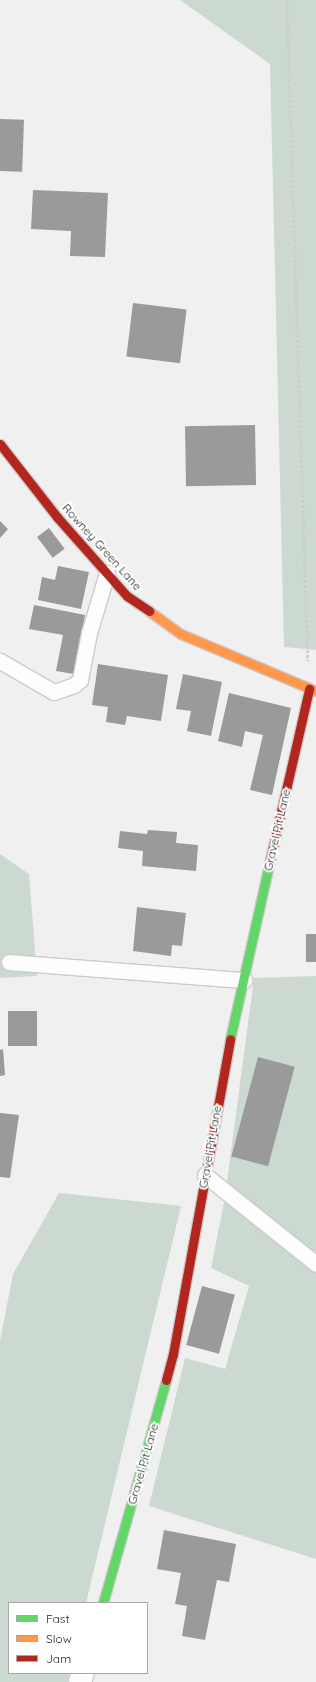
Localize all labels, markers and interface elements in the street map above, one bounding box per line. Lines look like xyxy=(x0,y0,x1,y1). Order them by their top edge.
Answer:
street label: Rowney Green Lane xyxy=(59,501,145,593)
street label: Gravel Pit Lane xyxy=(261,788,293,872)
street label: Gravel Pit Lane xyxy=(196,1105,224,1189)
street label: Gravel Pit Lane xyxy=(125,1422,161,1506)
legend xyxy=(8,1602,148,1674)
text: Fast xyxy=(46,1611,70,1626)
text: Slow xyxy=(46,1631,72,1646)
text: Jam xyxy=(46,1651,71,1666)

